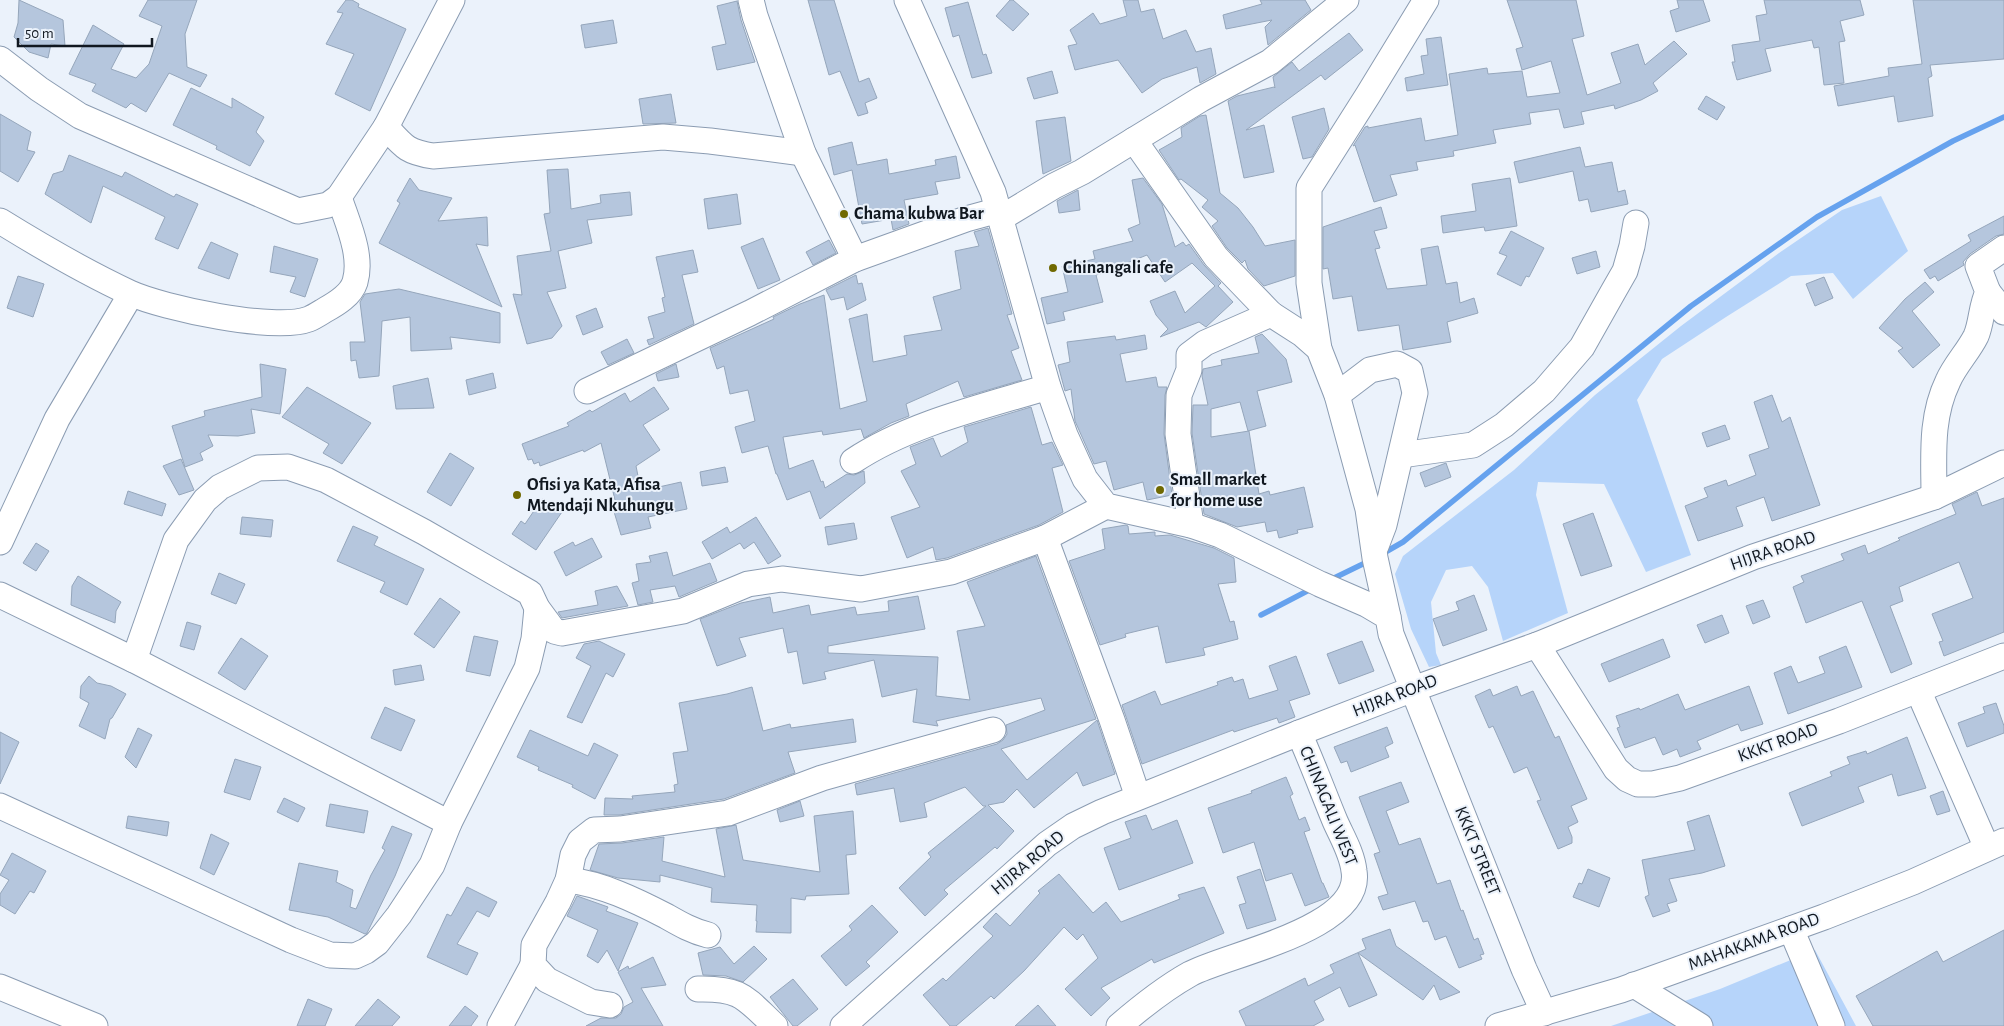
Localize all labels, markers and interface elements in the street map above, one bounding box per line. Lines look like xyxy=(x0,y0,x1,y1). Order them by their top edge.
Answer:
scale bar xyxy=(18,15,151,47)
text: 50 m xyxy=(25,26,54,41)
place label: Chama kubwa Bar xyxy=(854,205,985,223)
marker: Chama kubwa Bar xyxy=(838,208,850,220)
place label: Chinangali cafe xyxy=(1063,259,1173,277)
marker: Chinangali cafe xyxy=(1047,262,1059,274)
place label: Small market for home use xyxy=(1170,471,1267,510)
place label: Ofisi ya Kata, Afisa Mtendaji Nkuhungu xyxy=(527,476,674,515)
marker: Small market for home use xyxy=(1154,484,1166,496)
marker: Ofisi ya Kata, Afisa Mtendaji Nkuhungu xyxy=(511,489,523,501)
street label: HIJRA ROAD xyxy=(1728,528,1818,574)
street label: HIJRA ROAD xyxy=(1350,672,1440,720)
street label: KKKT ROAD xyxy=(1735,720,1821,766)
street label: CHINAGALI WEST xyxy=(1296,744,1360,869)
street label: KKKT STREET xyxy=(1451,804,1503,898)
street label: HIJRA ROAD xyxy=(988,827,1068,899)
street label: MAHAKAMA ROAD xyxy=(1686,910,1822,974)

